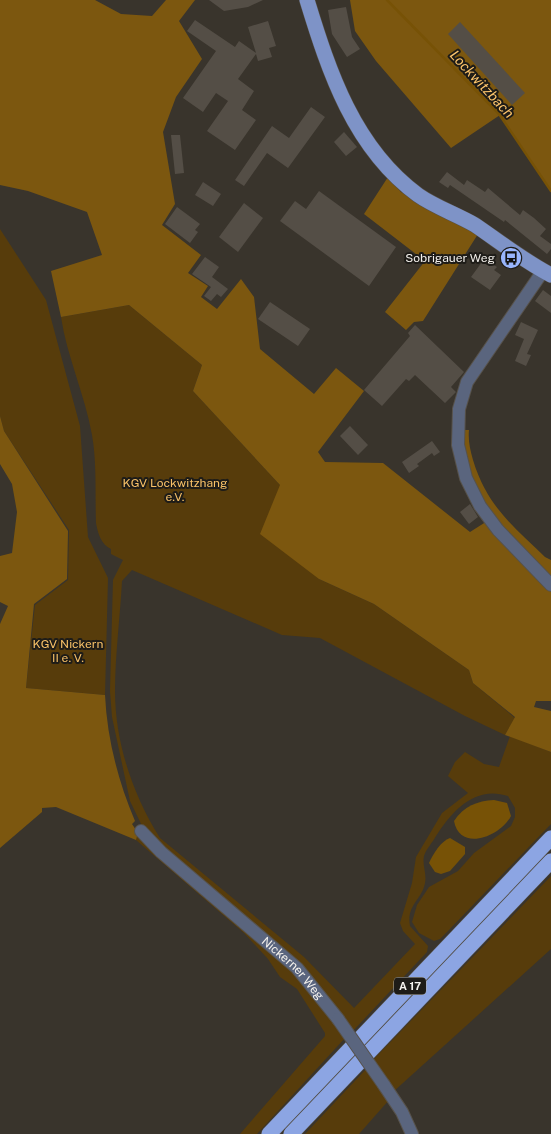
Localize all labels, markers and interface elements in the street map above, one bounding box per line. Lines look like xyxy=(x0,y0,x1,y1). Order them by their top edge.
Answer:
water label: Lockwitzbach xyxy=(447,47,517,121)
bus stop icon: Sobrigauer Weg xyxy=(499,246,523,270)
place label: Sobrigauer Weg xyxy=(405,251,495,265)
park label: KGV Lockwitzhang e.V. xyxy=(122,476,228,504)
park label: KGV Nickern II e. V. xyxy=(33,637,104,665)
street label: Nickerner Weg xyxy=(259,934,327,1002)
road number: A 17 xyxy=(394,978,426,994)

